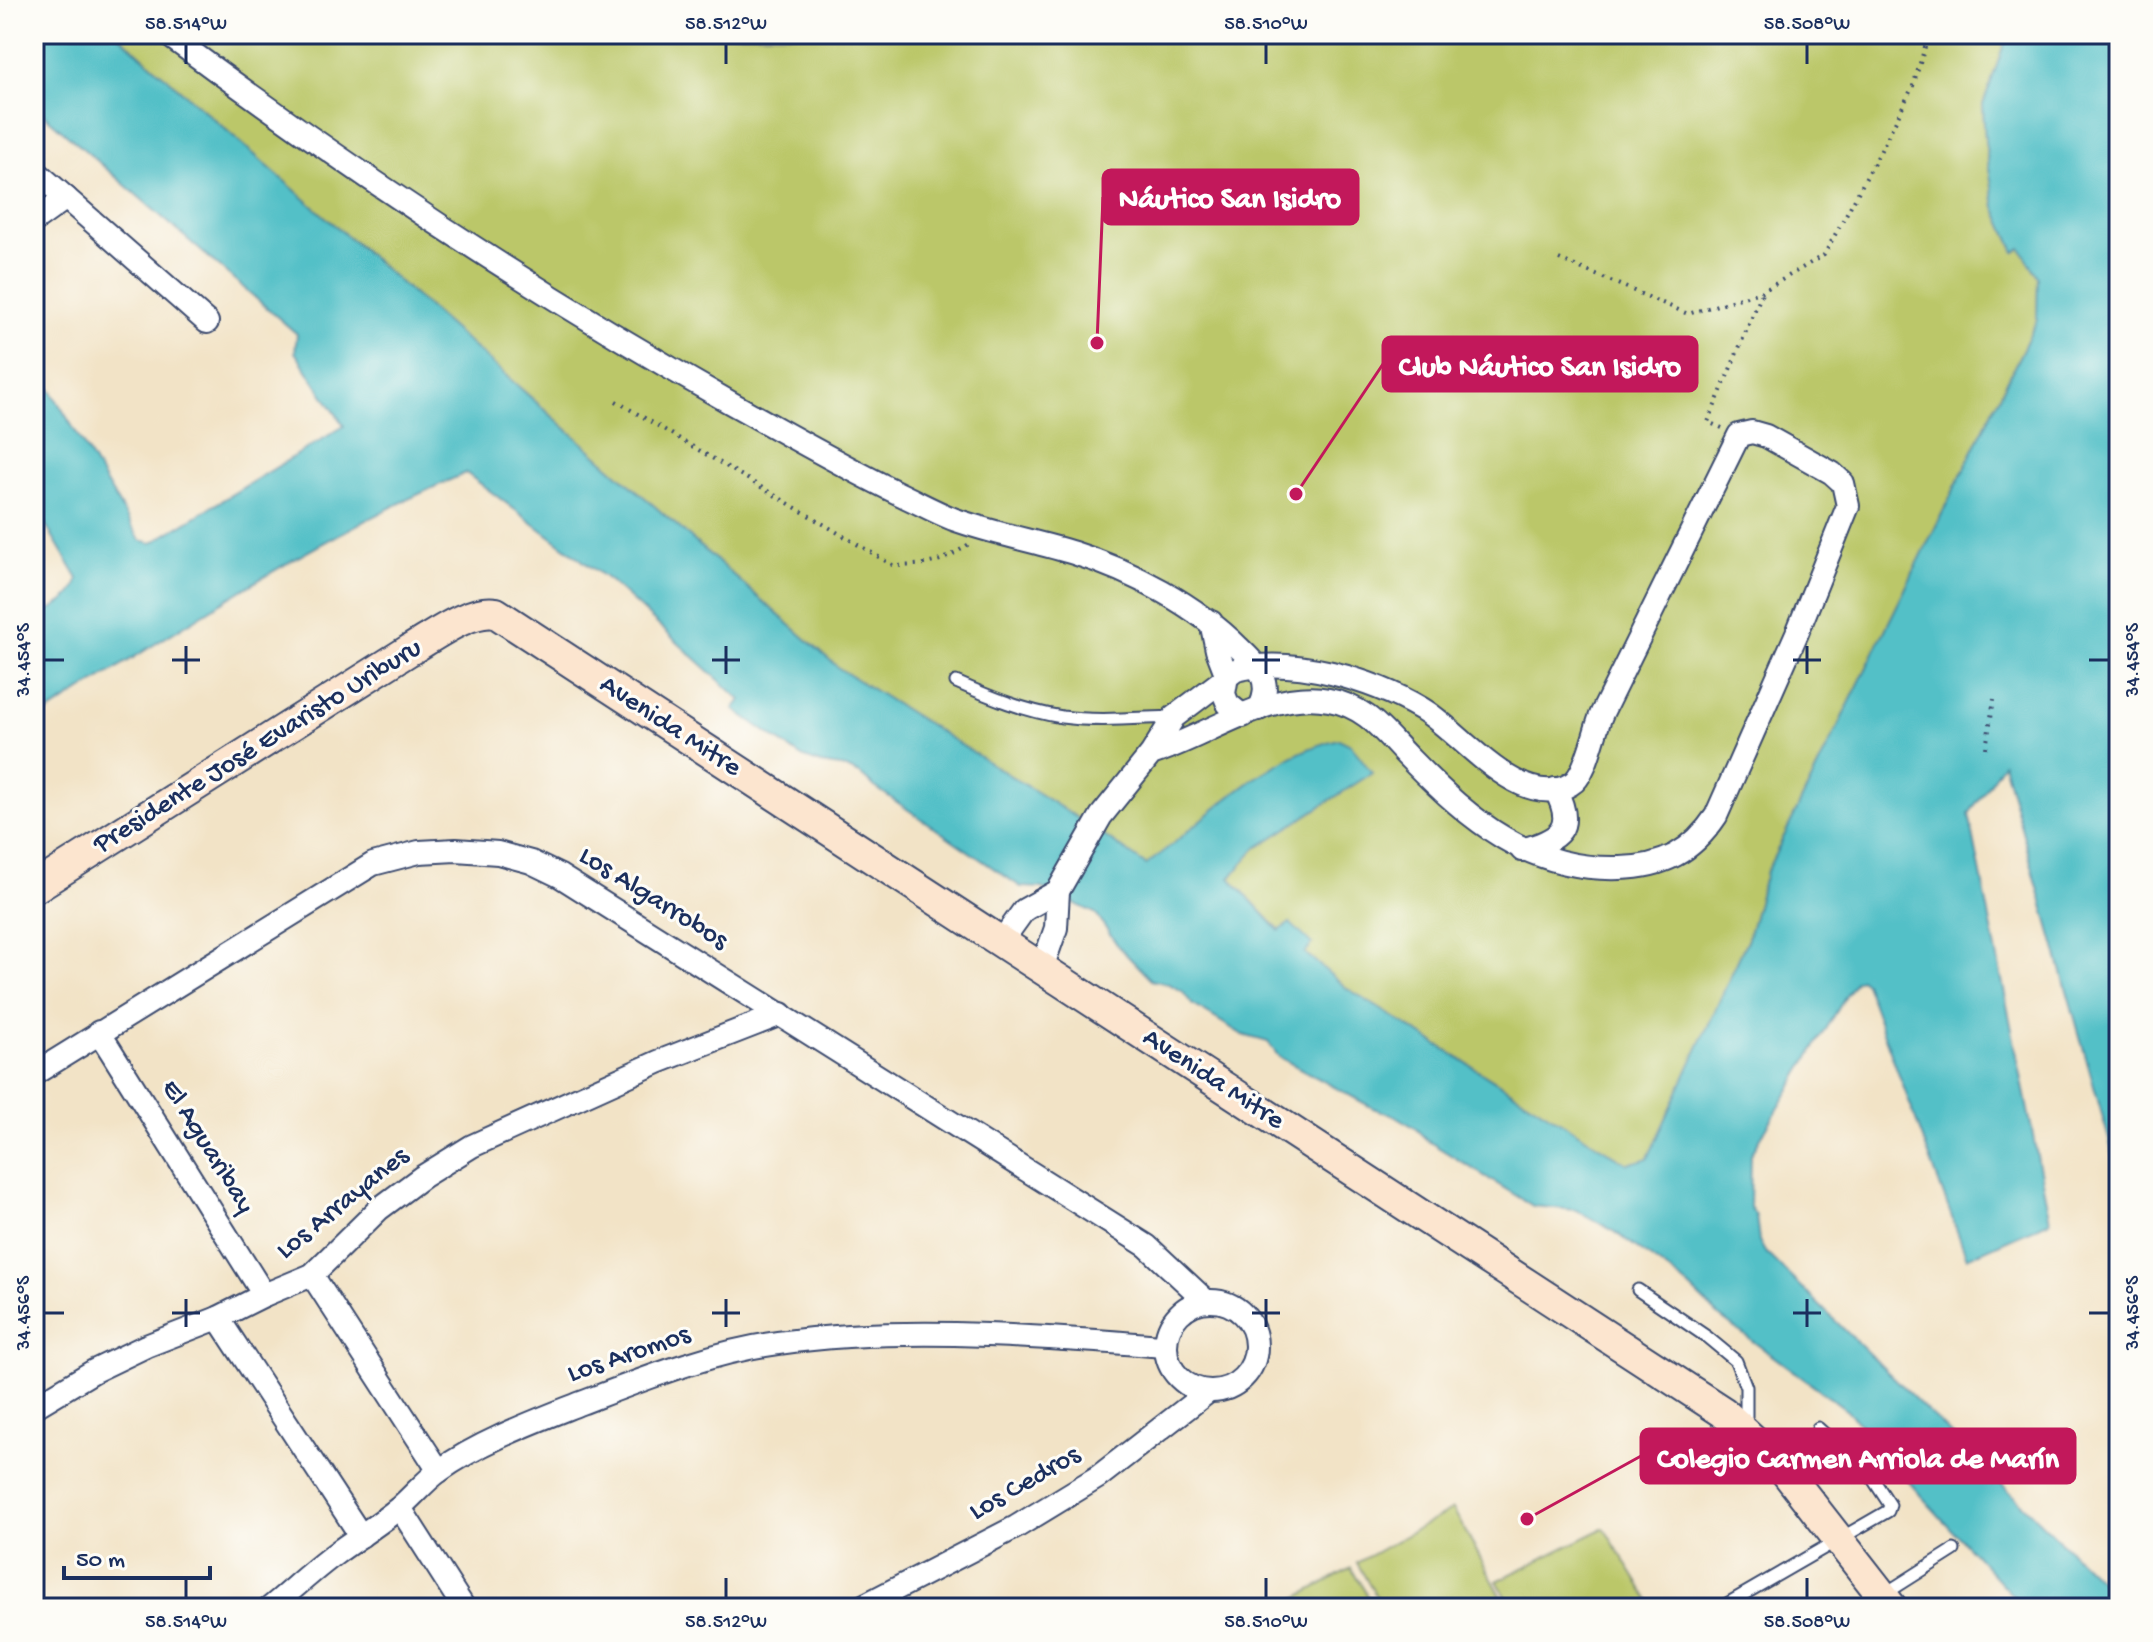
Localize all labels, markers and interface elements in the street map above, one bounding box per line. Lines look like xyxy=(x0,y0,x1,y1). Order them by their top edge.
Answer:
text: 58.514°W xyxy=(145,14,227,37)
text: 58.512°W xyxy=(685,14,767,37)
text: 58.510°W xyxy=(1224,14,1308,37)
text: 58.508°W xyxy=(1764,14,1850,37)
callout: Náutico San Isidro xyxy=(1103,170,1358,224)
text: Náutico San Isidro xyxy=(1119,184,1342,219)
callout: Club Náutico San Isidro xyxy=(1383,337,1697,391)
text: Club Náutico San Isidro xyxy=(1399,352,1682,387)
text: 34.454°S xyxy=(14,622,37,698)
text: 34.454°S xyxy=(2123,622,2146,698)
street label: Presidente José Evaristo Uriburu xyxy=(87,632,428,862)
street label: Avenida Mitre xyxy=(593,669,748,785)
street label: Los Algarrobos xyxy=(572,840,734,958)
street label: Avenida Mitre xyxy=(1136,1022,1291,1138)
street label: El Aguaribay xyxy=(153,1074,261,1220)
street label: Los Arrayanes xyxy=(270,1140,416,1267)
text: 34.456°S xyxy=(14,1275,37,1351)
text: 34.456°S xyxy=(2123,1275,2146,1351)
street label: Los Aromos xyxy=(563,1318,695,1391)
callout: Colegio Carmen Arriola de Marín xyxy=(1641,1429,2075,1483)
street label: Los Cedros xyxy=(964,1439,1087,1529)
text: Colegio Carmen Arriola de Marín xyxy=(1657,1444,2060,1479)
scale bar xyxy=(64,1530,210,1580)
text: 50 m xyxy=(76,1547,125,1576)
text: 58.514°W xyxy=(145,1612,227,1635)
text: 58.512°W xyxy=(685,1612,767,1635)
text: 58.510°W xyxy=(1224,1612,1308,1635)
text: 58.508°W xyxy=(1764,1612,1850,1635)

